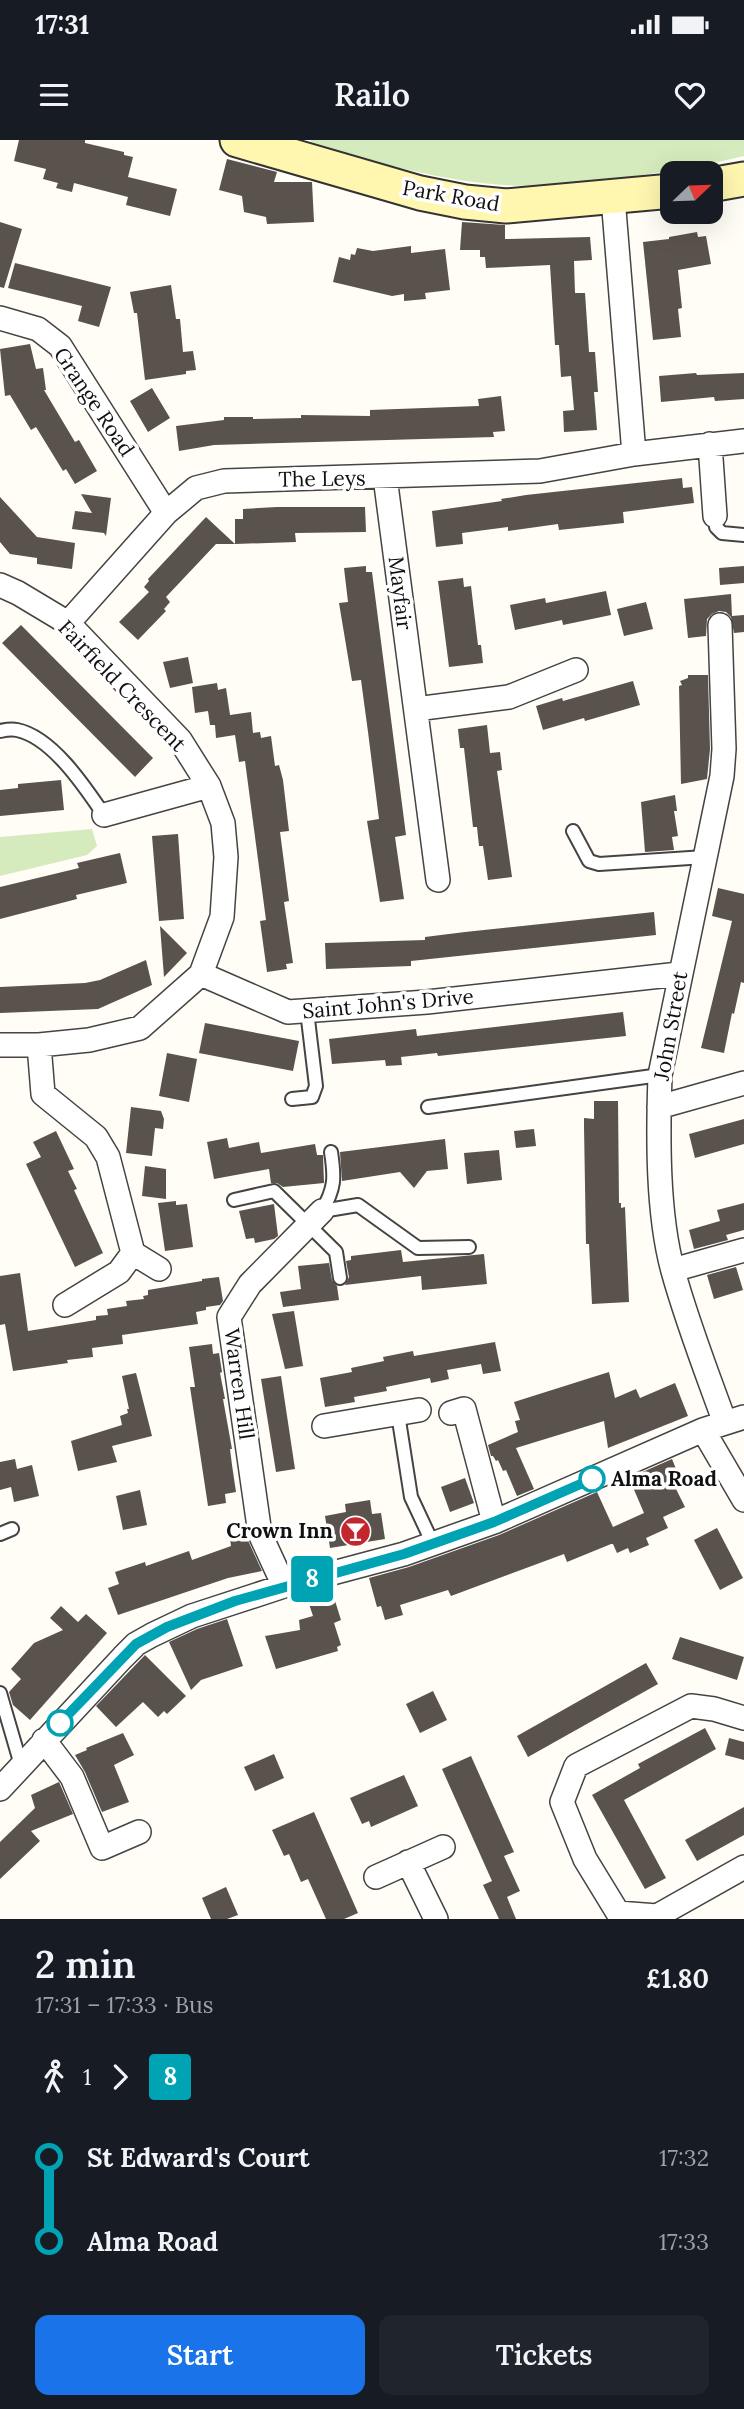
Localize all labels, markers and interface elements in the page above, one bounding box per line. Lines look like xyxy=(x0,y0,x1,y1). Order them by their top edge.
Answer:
text: 17:31 xyxy=(35,8,89,41)
text: Railo xyxy=(334,74,410,115)
icon: menu xyxy=(35,76,73,114)
icon: heart xyxy=(671,76,709,114)
north arrow xyxy=(660,161,723,224)
map controls xyxy=(660,161,723,224)
street label: Park Road xyxy=(401,174,502,217)
street label: Grange Road xyxy=(48,342,141,461)
street label: The Leys xyxy=(278,464,366,493)
street label: Mayfair xyxy=(383,555,418,631)
street label: Fairfield Crescent xyxy=(53,614,193,758)
street label: John Street xyxy=(647,968,694,1084)
street label: Saint John's Drive xyxy=(301,983,475,1024)
street label: Warren Hill xyxy=(218,1327,261,1441)
place label: Alma Road xyxy=(611,1465,717,1492)
marker: Alma Road xyxy=(579,1466,605,1492)
bar icon: Crown Inn xyxy=(339,1514,373,1548)
place label: Crown Inn xyxy=(226,1517,333,1544)
line badge: 8 xyxy=(289,1556,335,1602)
text: 8 xyxy=(305,1563,319,1594)
unlabelled marker xyxy=(47,1710,73,1736)
text: 2 min xyxy=(35,1940,136,1988)
text: £1.80 xyxy=(646,1962,709,1995)
text: 17:31 – 17:33 · Bus xyxy=(35,1990,213,2019)
icon: walk xyxy=(35,2058,73,2096)
icon: forward xyxy=(101,2058,139,2096)
text: 8 xyxy=(163,2061,177,2092)
text: 1 xyxy=(83,2062,91,2091)
text: St Edward's Court xyxy=(87,2141,310,2174)
text: 17:32 xyxy=(659,2143,709,2172)
text: Alma Road xyxy=(87,2225,218,2258)
text: 17:33 xyxy=(659,2227,709,2256)
button: Start xyxy=(35,2315,365,2395)
button: Tickets xyxy=(379,2315,709,2395)

